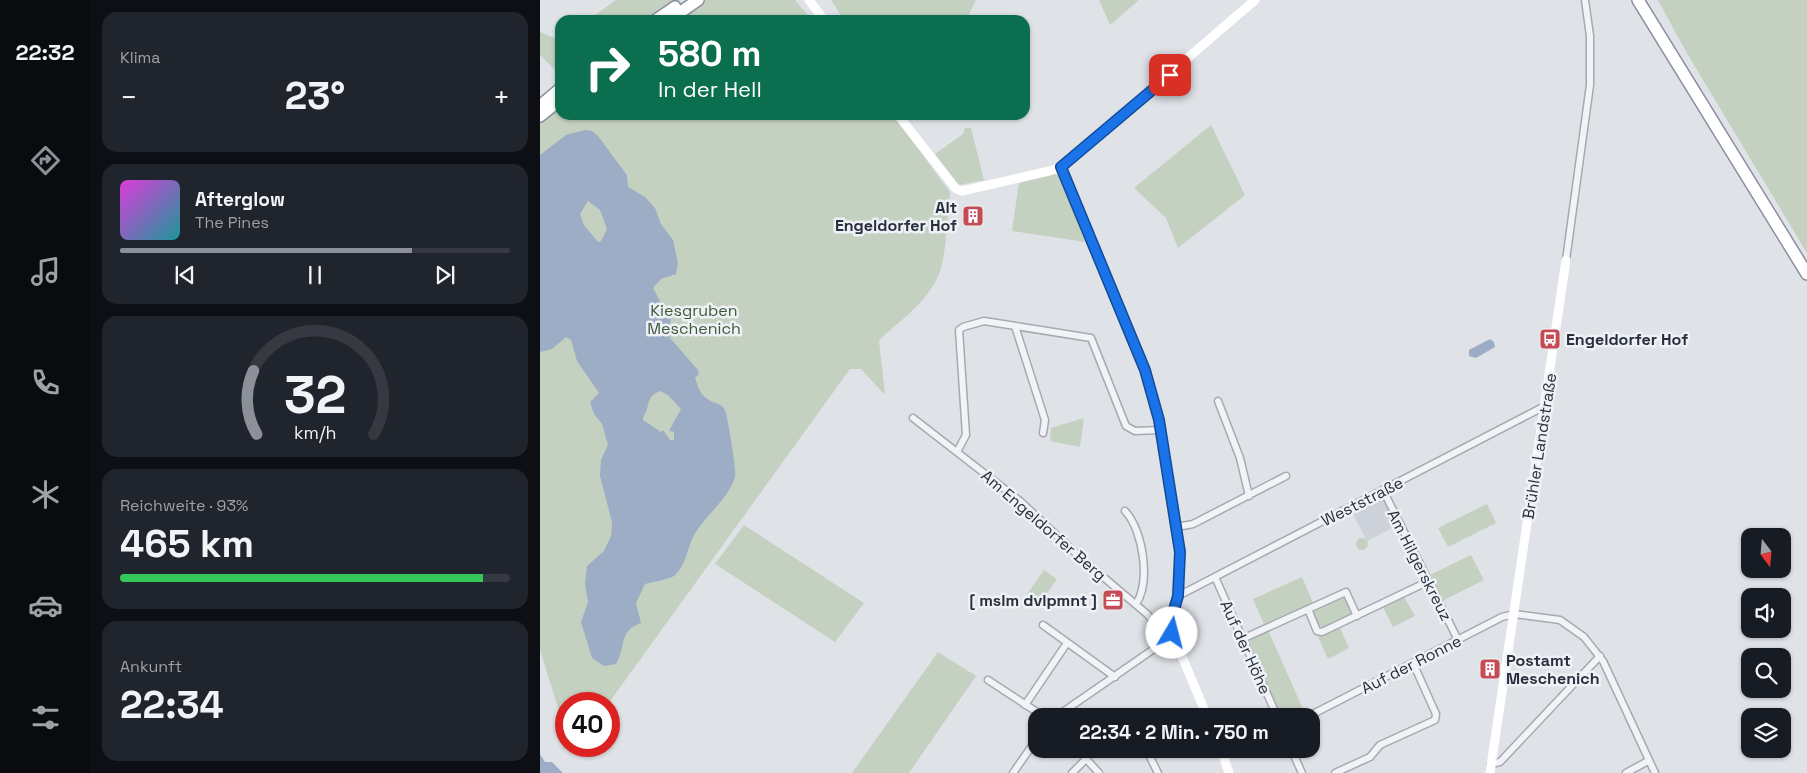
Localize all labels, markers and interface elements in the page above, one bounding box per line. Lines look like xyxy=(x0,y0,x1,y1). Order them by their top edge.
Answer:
text: 580 m xyxy=(658,32,761,76)
icon: right xyxy=(575,35,640,100)
text: 22:32 xyxy=(15,38,75,66)
text: Klima xyxy=(120,47,161,68)
pin xyxy=(1149,54,1191,96)
icon: arrive xyxy=(1156,61,1184,89)
text: 23° xyxy=(285,72,345,120)
text: In der Hell xyxy=(658,75,762,103)
text: − xyxy=(120,79,137,115)
text: + xyxy=(493,79,510,115)
icon: directions xyxy=(28,143,63,178)
text: Afterglow xyxy=(195,187,285,212)
place label: Alt Engeldorfer Hof xyxy=(835,197,957,236)
building icon: Alt Engeldorfer Hof xyxy=(961,204,985,228)
text: The Pines xyxy=(195,212,269,233)
icon: music xyxy=(28,254,63,289)
icon: previous xyxy=(171,261,199,289)
icon: pause xyxy=(301,261,329,289)
icon: next xyxy=(431,261,459,289)
park label: Kiesgruben Meschenich xyxy=(647,300,741,339)
bus stop icon: Engeldorfer Hof xyxy=(1538,327,1562,351)
place label: Engeldorfer Hof xyxy=(1566,329,1688,350)
text: 32 xyxy=(284,362,346,428)
icon: phone xyxy=(28,365,63,400)
street label: Brühler Landstraße xyxy=(1518,371,1561,521)
text: km/h xyxy=(294,421,336,444)
street label: Am Engeldorfer Berg xyxy=(977,465,1111,585)
street label: Weststraße xyxy=(1318,472,1407,531)
icon: climate xyxy=(28,477,63,512)
text: Reichweite · 93% xyxy=(120,495,248,516)
street label: Am Hilgerskreuz xyxy=(1382,506,1457,624)
text: 465 km xyxy=(120,520,254,568)
north arrow xyxy=(1741,528,1791,578)
map controls xyxy=(1741,528,1791,758)
icon: car xyxy=(28,588,63,623)
office icon: [ mslm dvlpmnt ] xyxy=(1101,588,1125,612)
button: sound xyxy=(1741,588,1791,638)
place label: [ mslm dvlpmnt ] xyxy=(969,590,1097,611)
street label: Auf der Höhe xyxy=(1215,597,1276,697)
position arrow xyxy=(1145,606,1197,658)
street label: Auf der Ronne xyxy=(1357,630,1465,699)
button: search xyxy=(1741,648,1791,698)
place label: Postamt Meschenich xyxy=(1506,650,1600,689)
text: Ankunft xyxy=(120,656,182,677)
building icon: Postamt Meschenich xyxy=(1478,657,1502,681)
text: 22:34 xyxy=(120,681,224,729)
speed limit sign: 40 xyxy=(555,692,620,757)
icon: filters xyxy=(28,700,63,735)
button: layers xyxy=(1741,708,1791,758)
text: 22:34 · 2 Min. · 750 m xyxy=(1079,720,1269,745)

